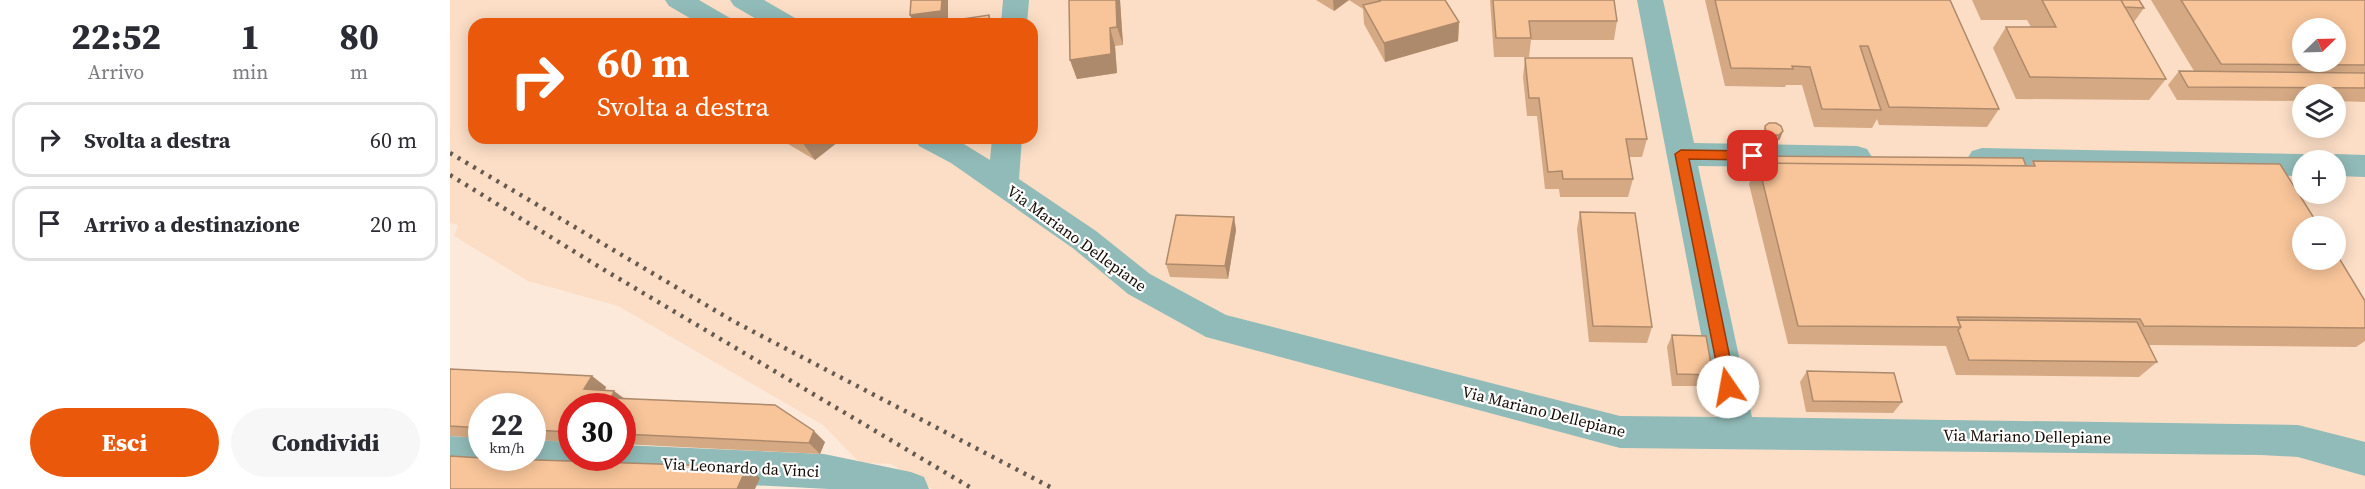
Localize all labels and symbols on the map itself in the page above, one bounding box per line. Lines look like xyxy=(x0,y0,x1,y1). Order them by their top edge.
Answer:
north arrow xyxy=(2292,18,2346,72)
pin xyxy=(1727,130,1778,181)
street label: Via Mariano Dellepiane xyxy=(1003,180,1151,296)
position arrow xyxy=(1696,355,1760,419)
street label: Via Mariano Dellepiane xyxy=(1460,380,1628,442)
speed limit sign: 30 xyxy=(558,393,636,471)
street label: Via Mariano Dellepiane xyxy=(1943,424,2111,448)
street label: Via Leonardo da Vinci xyxy=(662,452,820,482)

